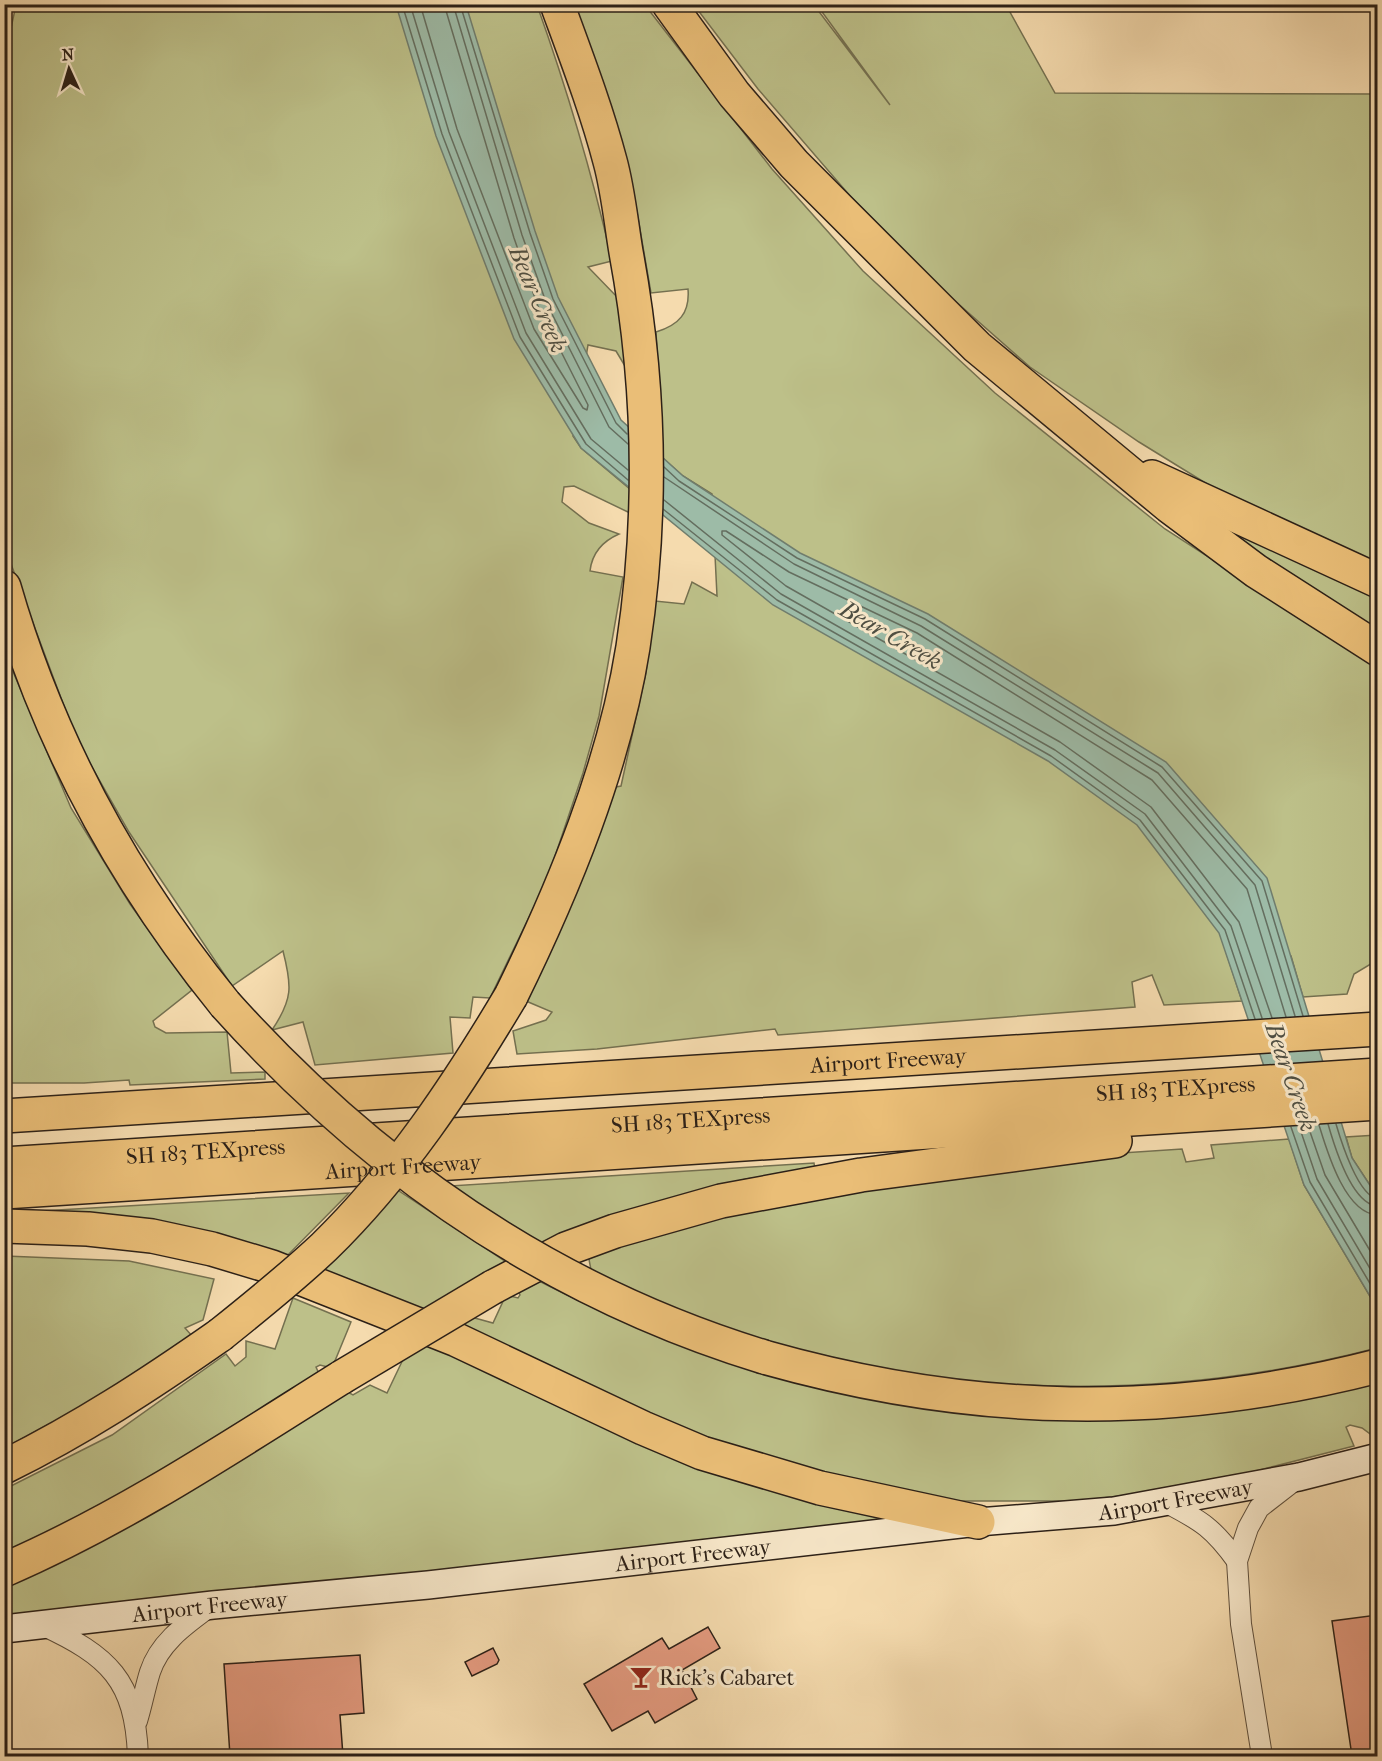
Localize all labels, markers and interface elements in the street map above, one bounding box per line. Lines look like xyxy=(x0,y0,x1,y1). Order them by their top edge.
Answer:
north arrow xyxy=(39,39,99,99)
text: N xyxy=(61,45,76,64)
water label: Bear Creek xyxy=(502,240,573,357)
water label: Bear Creek xyxy=(833,594,947,675)
water label: Bear Creek xyxy=(1259,1017,1323,1135)
street label: Airport Freeway xyxy=(809,1043,968,1079)
street label: SH 183 TEXpress xyxy=(1095,1071,1256,1107)
street label: SH 183 TEXpress xyxy=(610,1102,771,1139)
street label: SH 183 TEXpress xyxy=(125,1134,286,1170)
street label: Airport Freeway xyxy=(324,1149,483,1185)
street label: Airport Freeway xyxy=(1097,1474,1256,1526)
street label: Airport Freeway xyxy=(613,1534,773,1578)
street label: Airport Freeway xyxy=(130,1586,290,1628)
bar icon: Rick's Cabaret xyxy=(628,1664,654,1690)
place label: Rick's Cabaret xyxy=(659,1665,794,1691)

